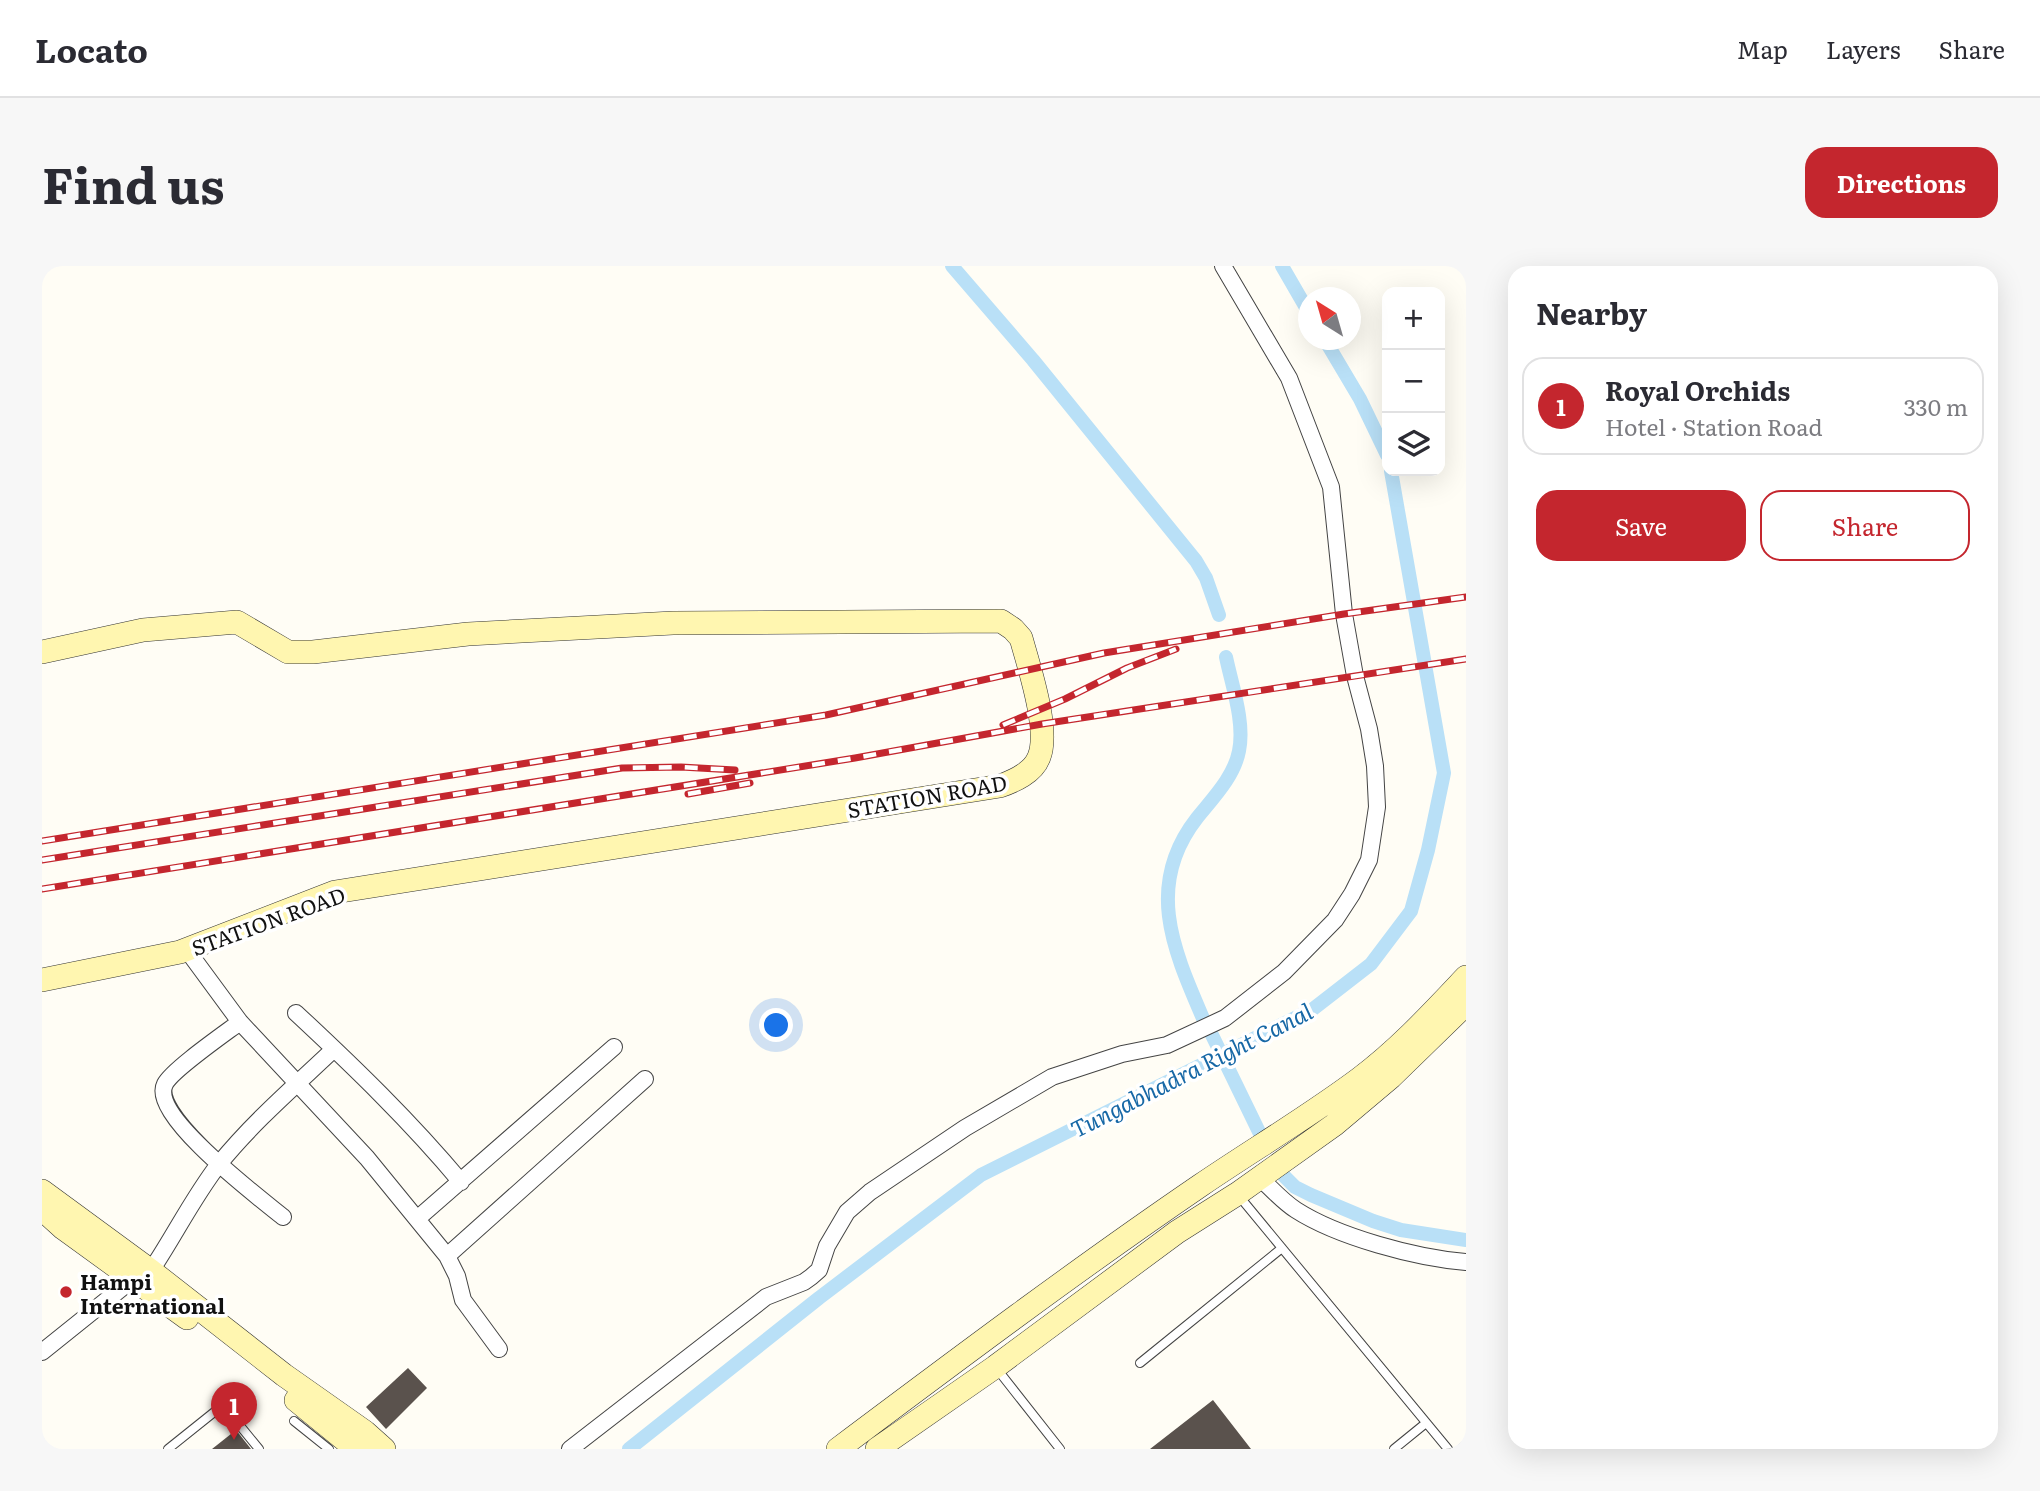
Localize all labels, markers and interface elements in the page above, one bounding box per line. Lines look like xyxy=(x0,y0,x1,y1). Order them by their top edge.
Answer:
text: Locato xyxy=(35,24,148,73)
text: Map xyxy=(1737,31,1788,66)
text: Layers xyxy=(1826,31,1900,66)
text: Share xyxy=(1938,31,2005,66)
text: Find us xyxy=(42,146,225,219)
button: Directions xyxy=(1805,147,1998,218)
north arrow xyxy=(1298,287,1361,350)
map controls xyxy=(1382,287,1445,476)
button: + xyxy=(1382,287,1445,350)
text: Nearby xyxy=(1536,290,1647,334)
button: − xyxy=(1382,350,1445,413)
text: Royal Orchids xyxy=(1605,370,1790,409)
text: 1 xyxy=(1556,389,1566,423)
text: 330 m xyxy=(1904,389,1968,423)
text: Hotel · Station Road xyxy=(1605,409,1823,443)
button: layers xyxy=(1382,413,1445,476)
button: Save xyxy=(1536,490,1746,561)
button: Share xyxy=(1760,490,1970,561)
street label: STATION ROAD xyxy=(845,766,1009,824)
street label: STATION ROAD xyxy=(187,878,349,962)
water label: Tungabhadra Right Canal xyxy=(1064,993,1318,1145)
your location xyxy=(759,1008,793,1042)
place label: Hampi International xyxy=(80,1265,225,1320)
marker: Hampi International xyxy=(58,1284,74,1300)
pin: 1 xyxy=(211,1382,257,1440)

